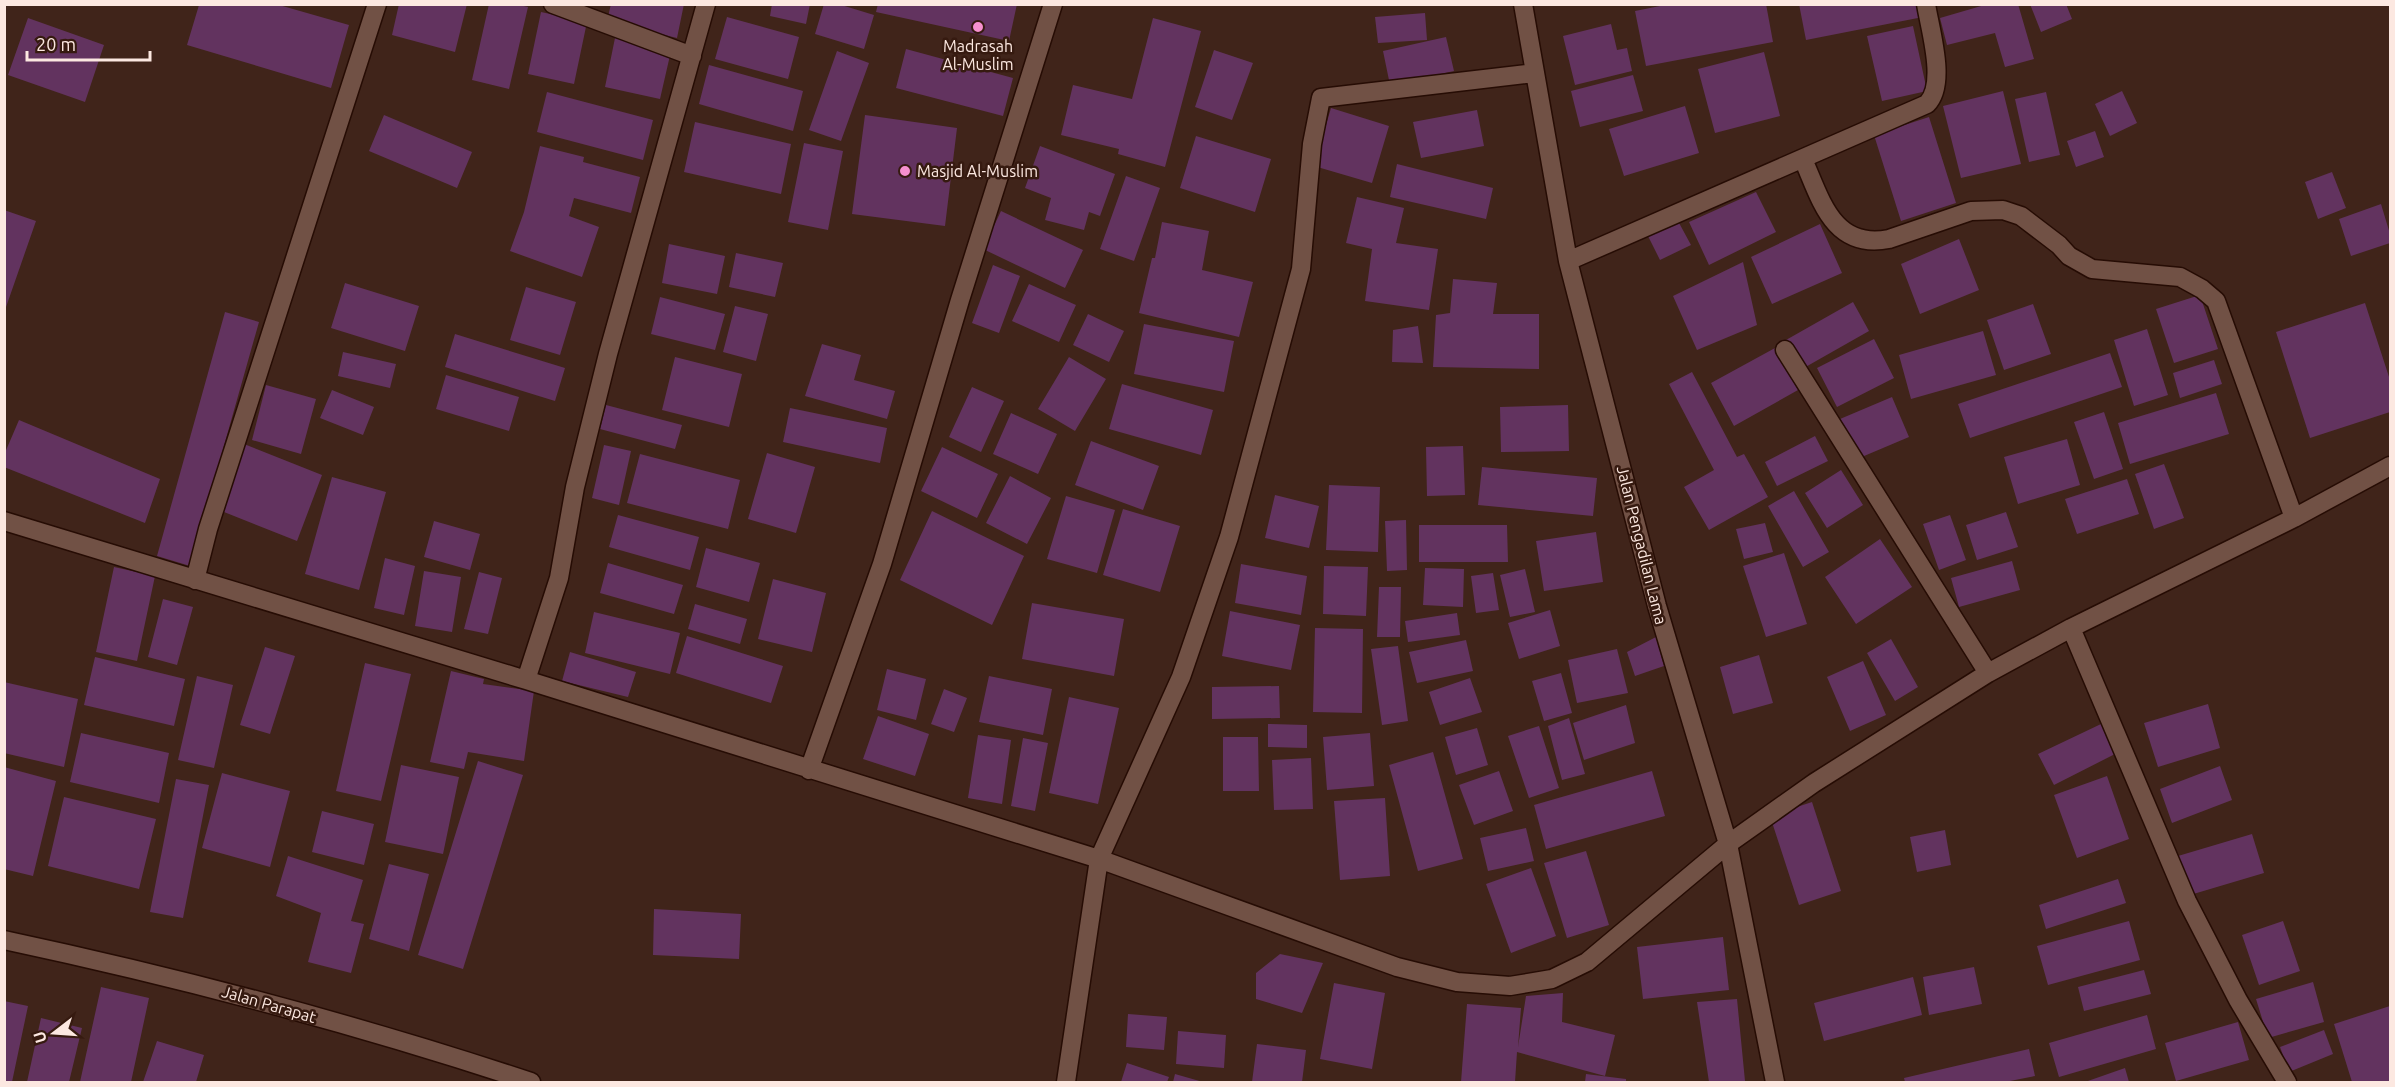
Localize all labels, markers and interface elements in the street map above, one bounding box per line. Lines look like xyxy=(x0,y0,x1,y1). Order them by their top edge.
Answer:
marker: Madrasah Al-Muslim xyxy=(971,20,985,34)
scale bar xyxy=(27,24,150,62)
text: 20 m xyxy=(36,34,76,54)
place label: Madrasah Al-Muslim xyxy=(942,37,1014,73)
place label: Masjid Al-Muslim xyxy=(917,162,1038,180)
marker: Masjid Al-Muslim xyxy=(898,164,912,178)
street label: Jalan Pengadilan Lama xyxy=(1614,464,1670,626)
street label: Jalan Parapat xyxy=(220,982,319,1026)
north arrow xyxy=(24,1003,84,1063)
text: U xyxy=(29,1029,50,1045)

